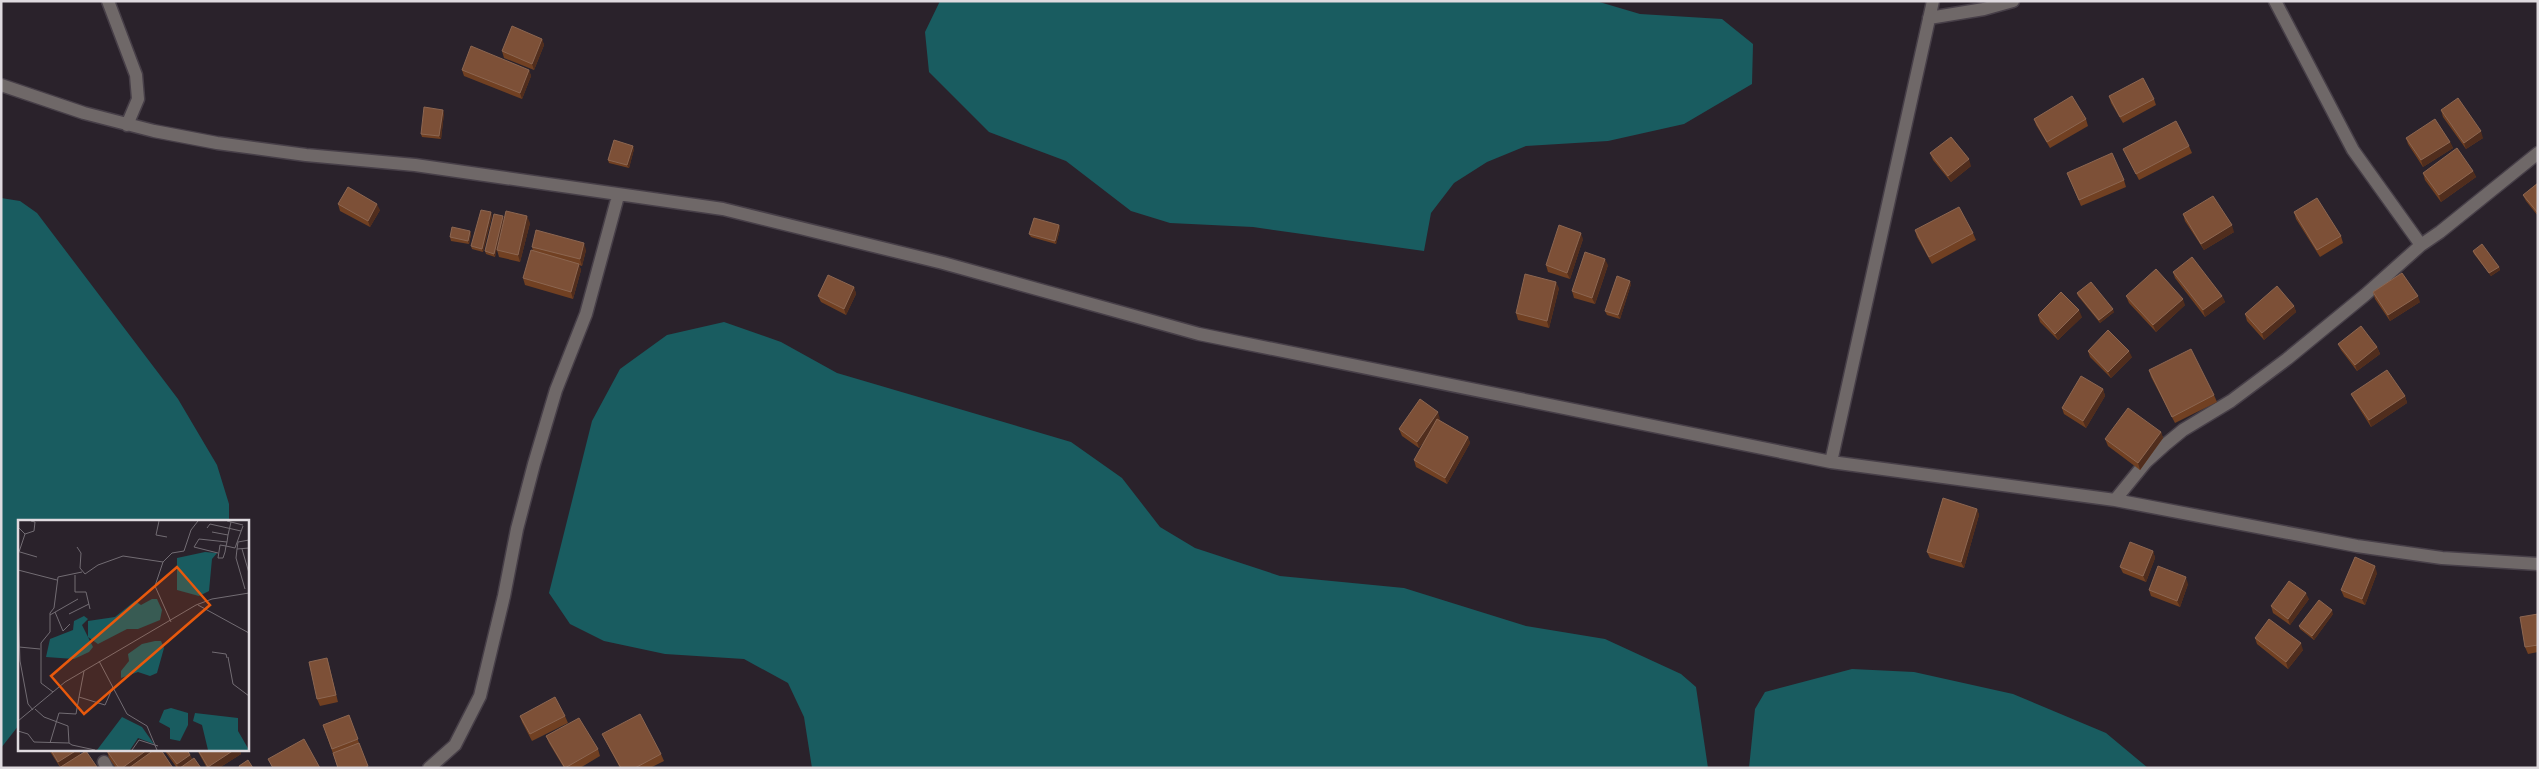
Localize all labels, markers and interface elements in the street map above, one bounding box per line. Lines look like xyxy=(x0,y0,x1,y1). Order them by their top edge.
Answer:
inset map xyxy=(18,520,249,752)

